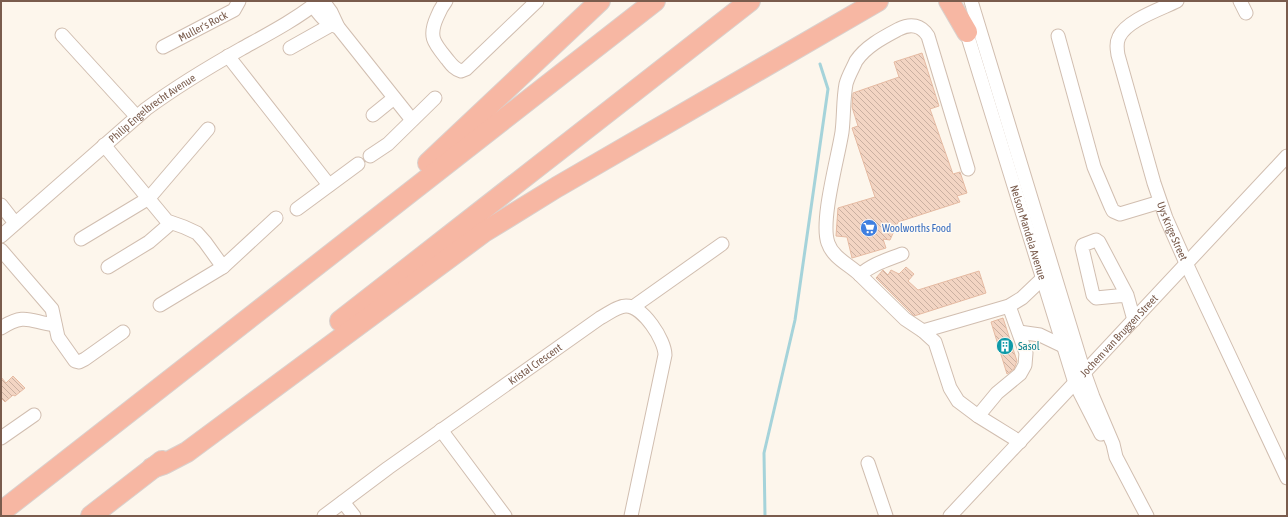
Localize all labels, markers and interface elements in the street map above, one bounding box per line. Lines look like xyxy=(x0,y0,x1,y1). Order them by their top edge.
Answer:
street label: Muller's Rock xyxy=(176,8,230,44)
street label: Philip Engelbrecht Avenue xyxy=(106,71,197,145)
street label: Nelson Mandela Avenue xyxy=(1008,183,1049,281)
street label: Uys Krige Street xyxy=(1155,200,1190,262)
supermarket icon: Woolworths Food xyxy=(859,218,879,238)
place label: Woolworths Food xyxy=(882,222,951,234)
street label: Jochem van Bruggen Street xyxy=(1078,292,1160,379)
building icon: Sasol xyxy=(995,336,1015,356)
place label: Sasol xyxy=(1018,340,1040,352)
street label: Kristal Crescent xyxy=(506,341,564,387)

